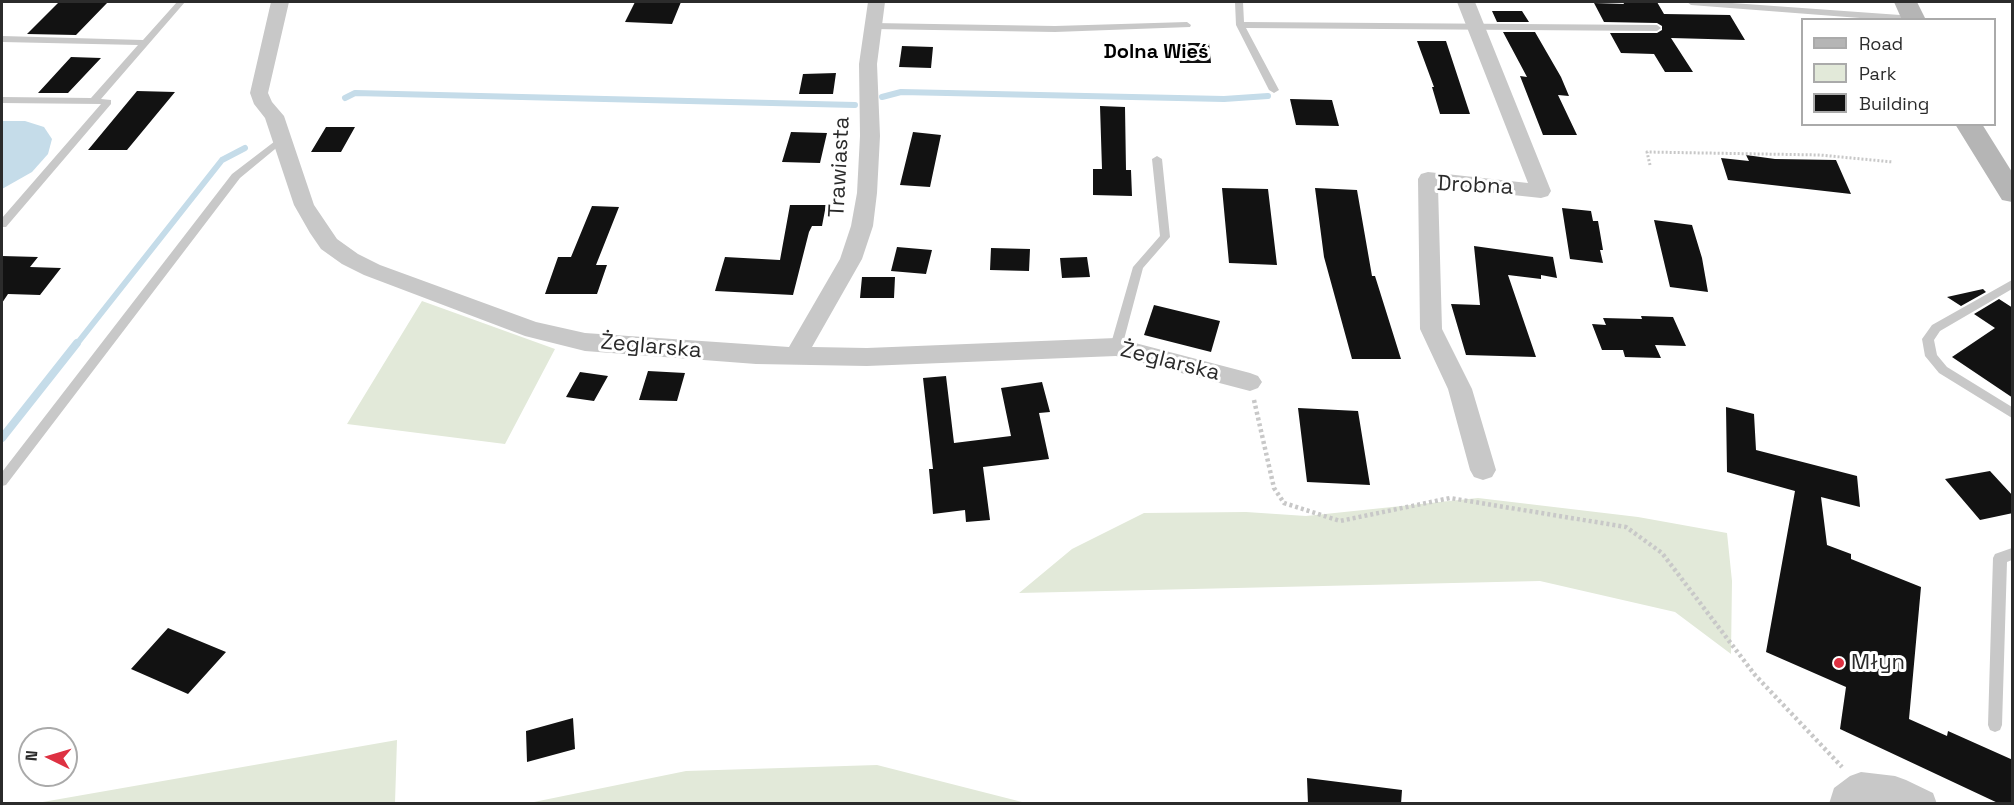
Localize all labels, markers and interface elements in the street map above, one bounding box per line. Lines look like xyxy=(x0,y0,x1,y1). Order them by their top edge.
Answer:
legend xyxy=(1801,18,1996,126)
text: Road xyxy=(1859,32,1903,55)
district label: Dolna Wieś xyxy=(1103,41,1209,65)
text: Park xyxy=(1859,62,1896,85)
text: Building xyxy=(1859,92,1929,115)
street label: Trawiasta xyxy=(824,116,856,218)
street label: Drobna xyxy=(1436,171,1514,201)
street label: Żeglarska xyxy=(599,329,703,365)
street label: Żeglarska xyxy=(1118,337,1222,387)
place label: Młyn xyxy=(1851,650,1905,676)
marker: Młyn xyxy=(1832,656,1846,670)
north arrow xyxy=(18,727,78,787)
text: N xyxy=(21,749,42,762)

